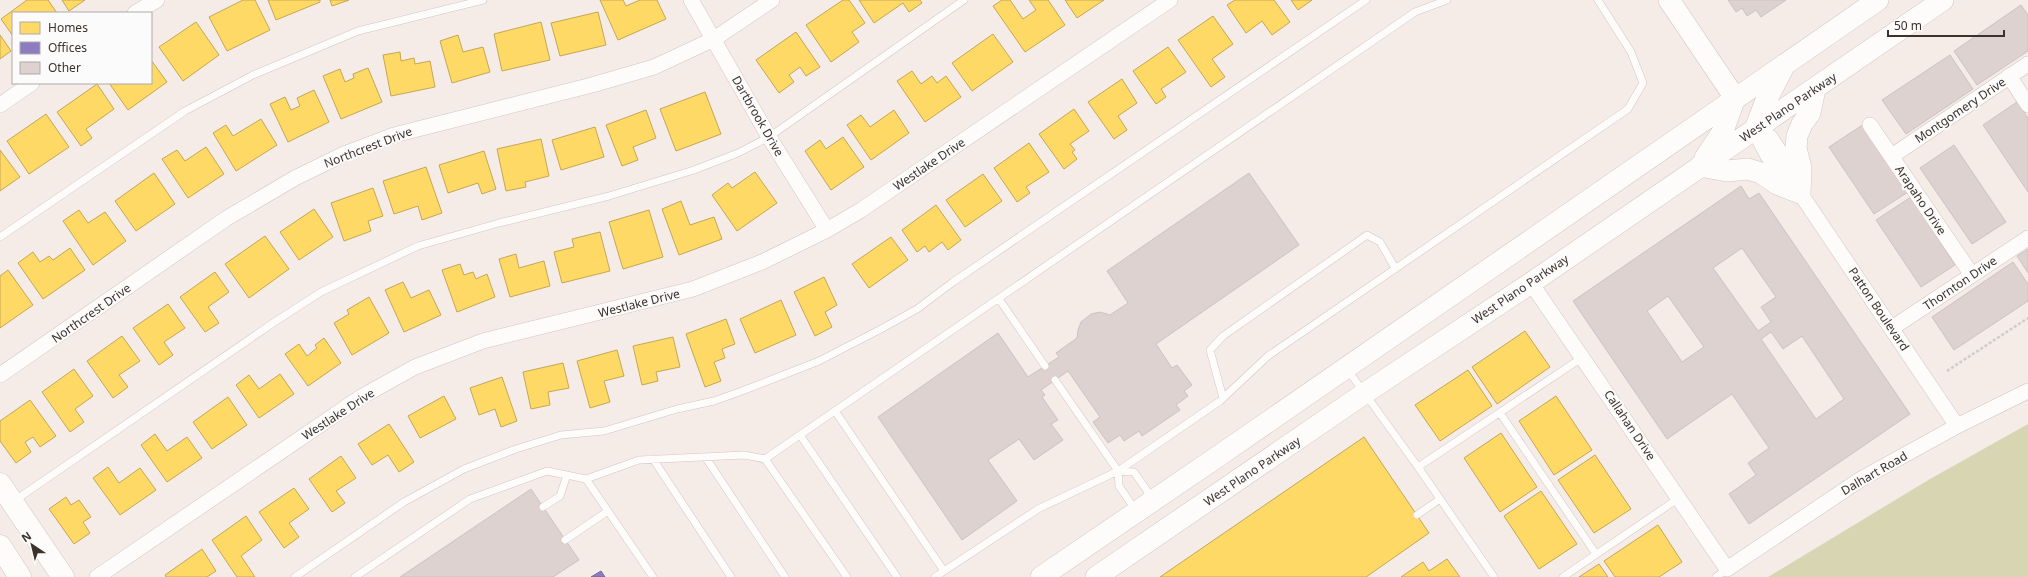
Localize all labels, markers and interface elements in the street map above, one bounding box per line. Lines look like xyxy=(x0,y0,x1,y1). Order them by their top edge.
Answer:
legend xyxy=(12,12,152,84)
scale bar xyxy=(1888,12,2004,38)
text: 50 m xyxy=(1894,17,1922,34)
text: Homes xyxy=(48,19,88,36)
text: Offices xyxy=(48,39,87,56)
text: Other xyxy=(48,59,81,76)
street label: West Plano Parkway xyxy=(1736,68,1840,146)
street label: Dartbrook Drive xyxy=(728,73,788,160)
street label: Montgomery Drive xyxy=(1911,73,2009,147)
street label: Northcrest Drive xyxy=(321,122,415,172)
street label: Westlake Drive xyxy=(890,133,969,194)
street label: Arapaho Drive xyxy=(1891,162,1951,238)
street label: West Plano Parkway xyxy=(1468,250,1572,328)
street label: Thornton Drive xyxy=(1920,252,2000,314)
street label: Patton Boulevard xyxy=(1845,264,1913,354)
street label: Northcrest Drive xyxy=(48,279,134,347)
street label: Westlake Drive xyxy=(596,285,682,321)
street label: Westlake Drive xyxy=(298,384,378,444)
street label: Callahan Drive xyxy=(1600,386,1660,464)
street label: West Plano Parkway xyxy=(1200,432,1304,510)
street label: Dalhart Road xyxy=(1838,447,1910,499)
north arrow xyxy=(12,525,52,565)
text: N xyxy=(18,528,34,545)

